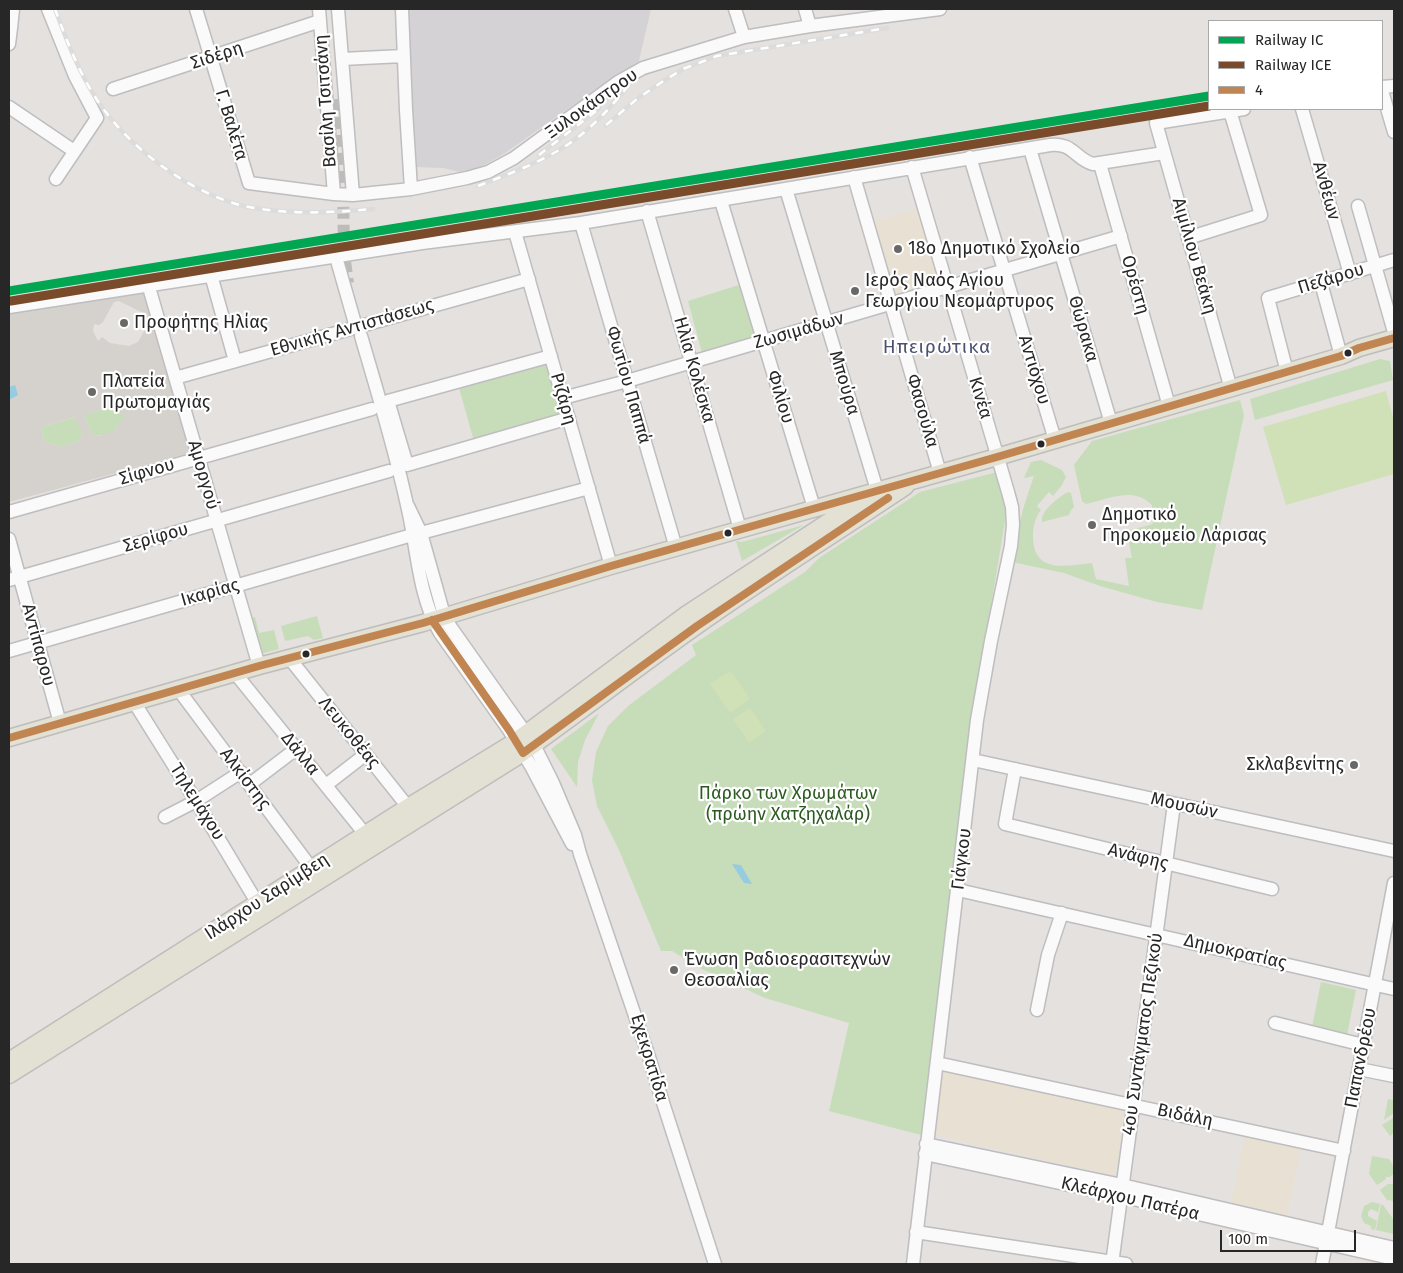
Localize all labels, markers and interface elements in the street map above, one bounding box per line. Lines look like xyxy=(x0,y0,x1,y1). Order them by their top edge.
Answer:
legend xyxy=(1208,20,1383,110)
text: Railway IC xyxy=(1255,31,1323,49)
street label: Βασίλη Τσιτσάνη xyxy=(311,34,341,168)
street label: Σιδέρη xyxy=(188,37,246,75)
text: Railway ICE xyxy=(1255,56,1331,74)
street label: Ξυλοκάστρου xyxy=(542,64,642,144)
text: 4 xyxy=(1255,81,1263,99)
street label: Γ. Βαλέτα xyxy=(210,87,252,163)
street label: Ανθέων xyxy=(1307,159,1345,223)
street label: Αιμίλιου Βεάκη xyxy=(1167,195,1221,317)
place label: 18ο Δημοτικό Σχολείο xyxy=(908,238,1080,260)
marker: 18ο Δημοτικό Σχολείο xyxy=(892,243,904,255)
street label: Ορέστη xyxy=(1116,253,1154,317)
street label: Πεζάρου xyxy=(1295,259,1367,299)
place label: Ιερός Ναός Αγίου Γεωργίου Νεομάρτυρος xyxy=(865,270,1054,312)
marker: Ιερός Ναός Αγίου Γεωργίου Νεομάρτυρος xyxy=(849,285,861,297)
street label: Θώρακα xyxy=(1063,293,1103,365)
street label: Εθνικής Αντιστάσεως xyxy=(268,294,436,362)
street label: Ζωσιμάδων xyxy=(751,308,847,354)
place label: Προφήτης Ηλίας xyxy=(134,312,268,334)
street label: Ηλία Κολέσκα xyxy=(669,314,719,426)
marker: Προφήτης Ηλίας xyxy=(118,317,130,329)
street label: Φωτίου Παππά xyxy=(601,324,655,446)
street label: Αντιόχου xyxy=(1013,333,1055,407)
district label: Ηπειρώτικα xyxy=(881,337,993,359)
street label: Μπούρα xyxy=(824,348,864,418)
unlabelled marker xyxy=(1343,348,1353,358)
street label: Φιλίου xyxy=(762,368,798,426)
street label: Ριζάρη xyxy=(545,370,581,428)
place label: Πλατεία Πρωτομαγιάς xyxy=(102,371,210,414)
street label: Φασούλα xyxy=(901,372,943,450)
street label: Κινέα xyxy=(963,374,997,422)
marker: Πλατεία Πρωτομαγιάς xyxy=(86,386,98,398)
street label: Αμοργού xyxy=(183,438,223,512)
unlabelled marker xyxy=(1036,439,1046,449)
street label: Σίφνου xyxy=(117,454,177,490)
place label: Δημοτικό Γηροκομείο Λάρισας xyxy=(1102,504,1267,546)
street label: Σερίφου xyxy=(121,518,191,558)
marker: Δημοτικό Γηροκομείο Λάρισας xyxy=(1086,519,1098,531)
unlabelled marker xyxy=(723,528,733,538)
street label: Ικαρίας xyxy=(178,574,242,612)
street label: Αντίπαρου xyxy=(17,601,59,689)
unlabelled marker xyxy=(301,649,311,659)
street label: Λευκοθέας xyxy=(314,693,384,773)
street label: Δάλλα xyxy=(276,728,324,780)
street label: Αλκίστης xyxy=(215,744,275,814)
place label: Σκλαβενίτης xyxy=(1246,754,1344,776)
marker: Σκλαβενίτης xyxy=(1348,759,1360,771)
street label: Τηλεμάχου xyxy=(165,760,229,844)
park label: Πάρκο των Χρωμάτων (πρώην Χατζηχαλάρ) xyxy=(699,783,877,826)
street label: Μουσών xyxy=(1149,788,1219,824)
street label: Γιάγκου xyxy=(947,827,977,891)
street label: Ανάφης xyxy=(1105,839,1171,875)
street label: Ιλάρχου Σαρίμβεη xyxy=(201,849,333,945)
street label: Δημοκρατίας xyxy=(1182,930,1288,974)
street label: 4ου Συντάγματος Πεζικού xyxy=(1118,931,1168,1137)
place label: Ένωση Ραδιοερασιτεχνών Θεσσαλίας xyxy=(684,949,890,992)
marker: Ένωση Ραδιοερασιτεχνών Θεσσαλίας xyxy=(668,964,680,976)
street label: Παπανδρέου xyxy=(1341,1006,1381,1110)
street label: Εχεκρατίδα xyxy=(625,1012,673,1104)
street label: Βιδάλη xyxy=(1155,1100,1215,1132)
street label: Κλεάρχου Πατέρα xyxy=(1059,1173,1201,1225)
scale bar xyxy=(1223,1220,1359,1252)
text: 100 m xyxy=(1228,1230,1268,1248)

